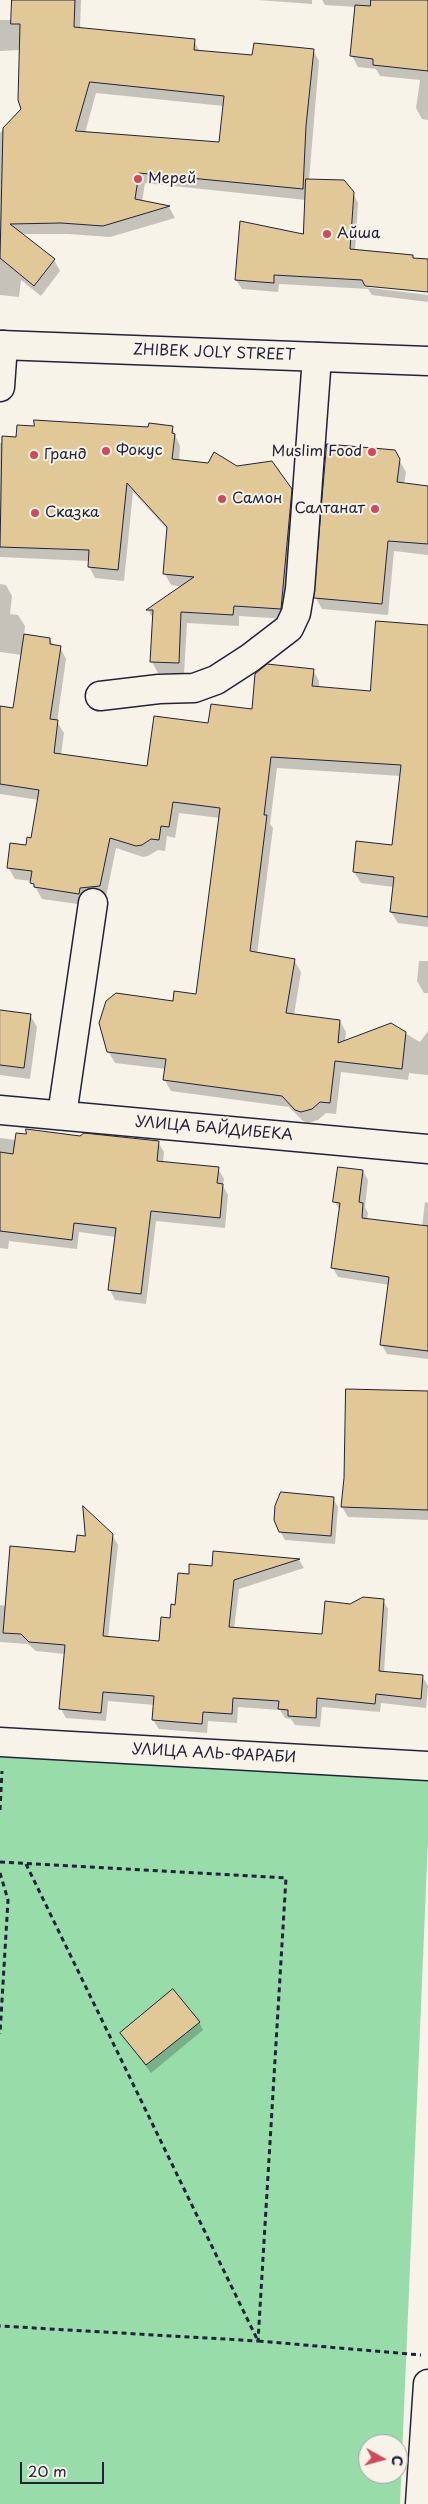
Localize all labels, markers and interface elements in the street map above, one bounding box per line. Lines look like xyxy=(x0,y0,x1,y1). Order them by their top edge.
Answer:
place label: Мерей xyxy=(148,170,196,188)
marker: Мерей xyxy=(132,173,144,185)
place label: Айша xyxy=(337,225,380,243)
marker: Айша xyxy=(321,228,333,240)
street label: ZHIBEK JOLY STREET xyxy=(132,341,296,365)
place label: Фокус xyxy=(116,442,162,460)
place label: Muslim Food xyxy=(272,443,362,461)
marker: Фокус xyxy=(100,445,112,457)
place label: Гранд xyxy=(44,446,87,464)
marker: Muslim Food xyxy=(366,446,378,458)
marker: Гранд xyxy=(28,449,40,461)
place label: Самон xyxy=(232,490,282,508)
marker: Самон xyxy=(216,493,228,505)
place label: Салтанат xyxy=(294,500,365,518)
marker: Салтанат xyxy=(369,503,381,515)
place label: Сказка xyxy=(45,504,99,522)
marker: Сказка xyxy=(29,507,41,519)
street label: УЛИЦА БАЙДИБЕКА xyxy=(135,1113,293,1145)
street label: УЛИЦА АЛЬ-ФАРАБИ xyxy=(132,1741,296,1767)
north arrow xyxy=(358,2434,408,2484)
scale bar xyxy=(22,2452,106,2484)
text: С xyxy=(386,2454,408,2467)
text: 20 m xyxy=(28,2459,67,2482)

